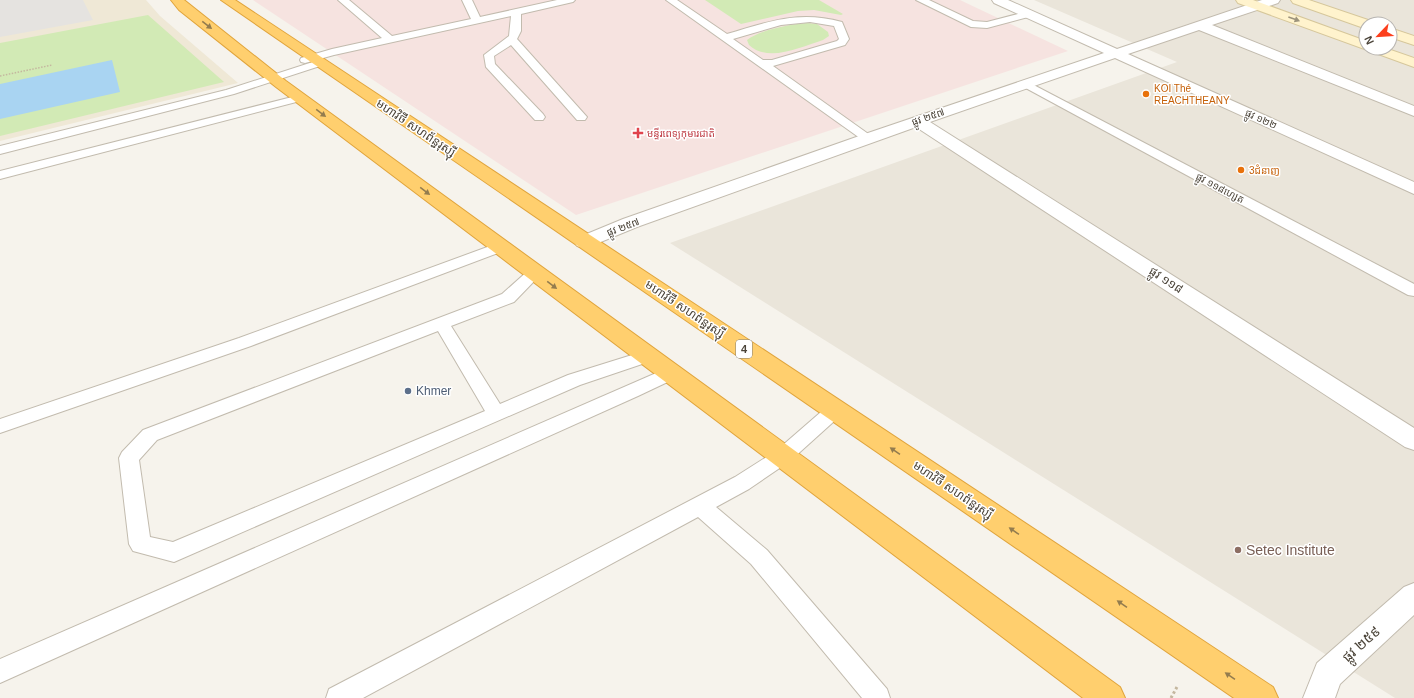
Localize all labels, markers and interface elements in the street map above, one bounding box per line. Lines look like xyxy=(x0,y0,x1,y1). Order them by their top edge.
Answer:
one-way arrow xyxy=(1288,16,1300,22)
north arrow xyxy=(1358,16,1398,56)
one-way arrow xyxy=(201,21,212,30)
text: N xyxy=(1362,34,1376,46)
place label: KOI Thé REACHTHEANY xyxy=(1154,83,1230,106)
marker: KOI Thé REACHTHEANY xyxy=(1141,89,1151,99)
street label: មហាវិថី សហព័ន្ធរុស្ស៊ី xyxy=(372,96,459,163)
street label: ផ្លូវ ២៥៧ xyxy=(910,106,947,131)
street label: ផ្លូវ ១២២ xyxy=(1242,107,1279,135)
one-way arrow xyxy=(315,109,326,117)
marker: មន្ទីរពេទ្យកុមារជាតិ xyxy=(632,127,644,139)
place label: មន្ទីរពេទ្យកុមារជាតិ xyxy=(647,127,715,140)
place label: 3ជំនាញ xyxy=(1249,164,1280,176)
marker: 3ជំនាញ xyxy=(1236,165,1246,175)
street label: ផ្លូវ ១១៨ហ្សេត xyxy=(1192,171,1246,209)
one-way arrow xyxy=(420,187,430,195)
street label: ផ្លូវ ២៥៧ xyxy=(605,216,642,242)
street label: ផ្លូវ ១១៨ xyxy=(1144,264,1186,299)
street label: មហាវិថី សហព័ន្ធរុស្ស៊ី xyxy=(641,277,728,344)
one-way arrow xyxy=(546,281,557,289)
road number: 4 xyxy=(736,340,752,358)
place label: Khmer xyxy=(416,384,451,398)
marker: Khmer xyxy=(403,386,413,396)
one-way arrow xyxy=(889,447,901,454)
street label: មហាវិថី សហព័ន្ធរុស្ស៊ី xyxy=(909,458,996,525)
one-way arrow xyxy=(1009,527,1019,535)
place label: Setec Institute xyxy=(1246,542,1335,558)
marker: Setec Institute xyxy=(1233,545,1243,555)
one-way arrow xyxy=(1116,600,1128,607)
street label: ផ្លូវ ២៥៩ xyxy=(1339,623,1386,668)
one-way arrow xyxy=(1225,672,1235,680)

